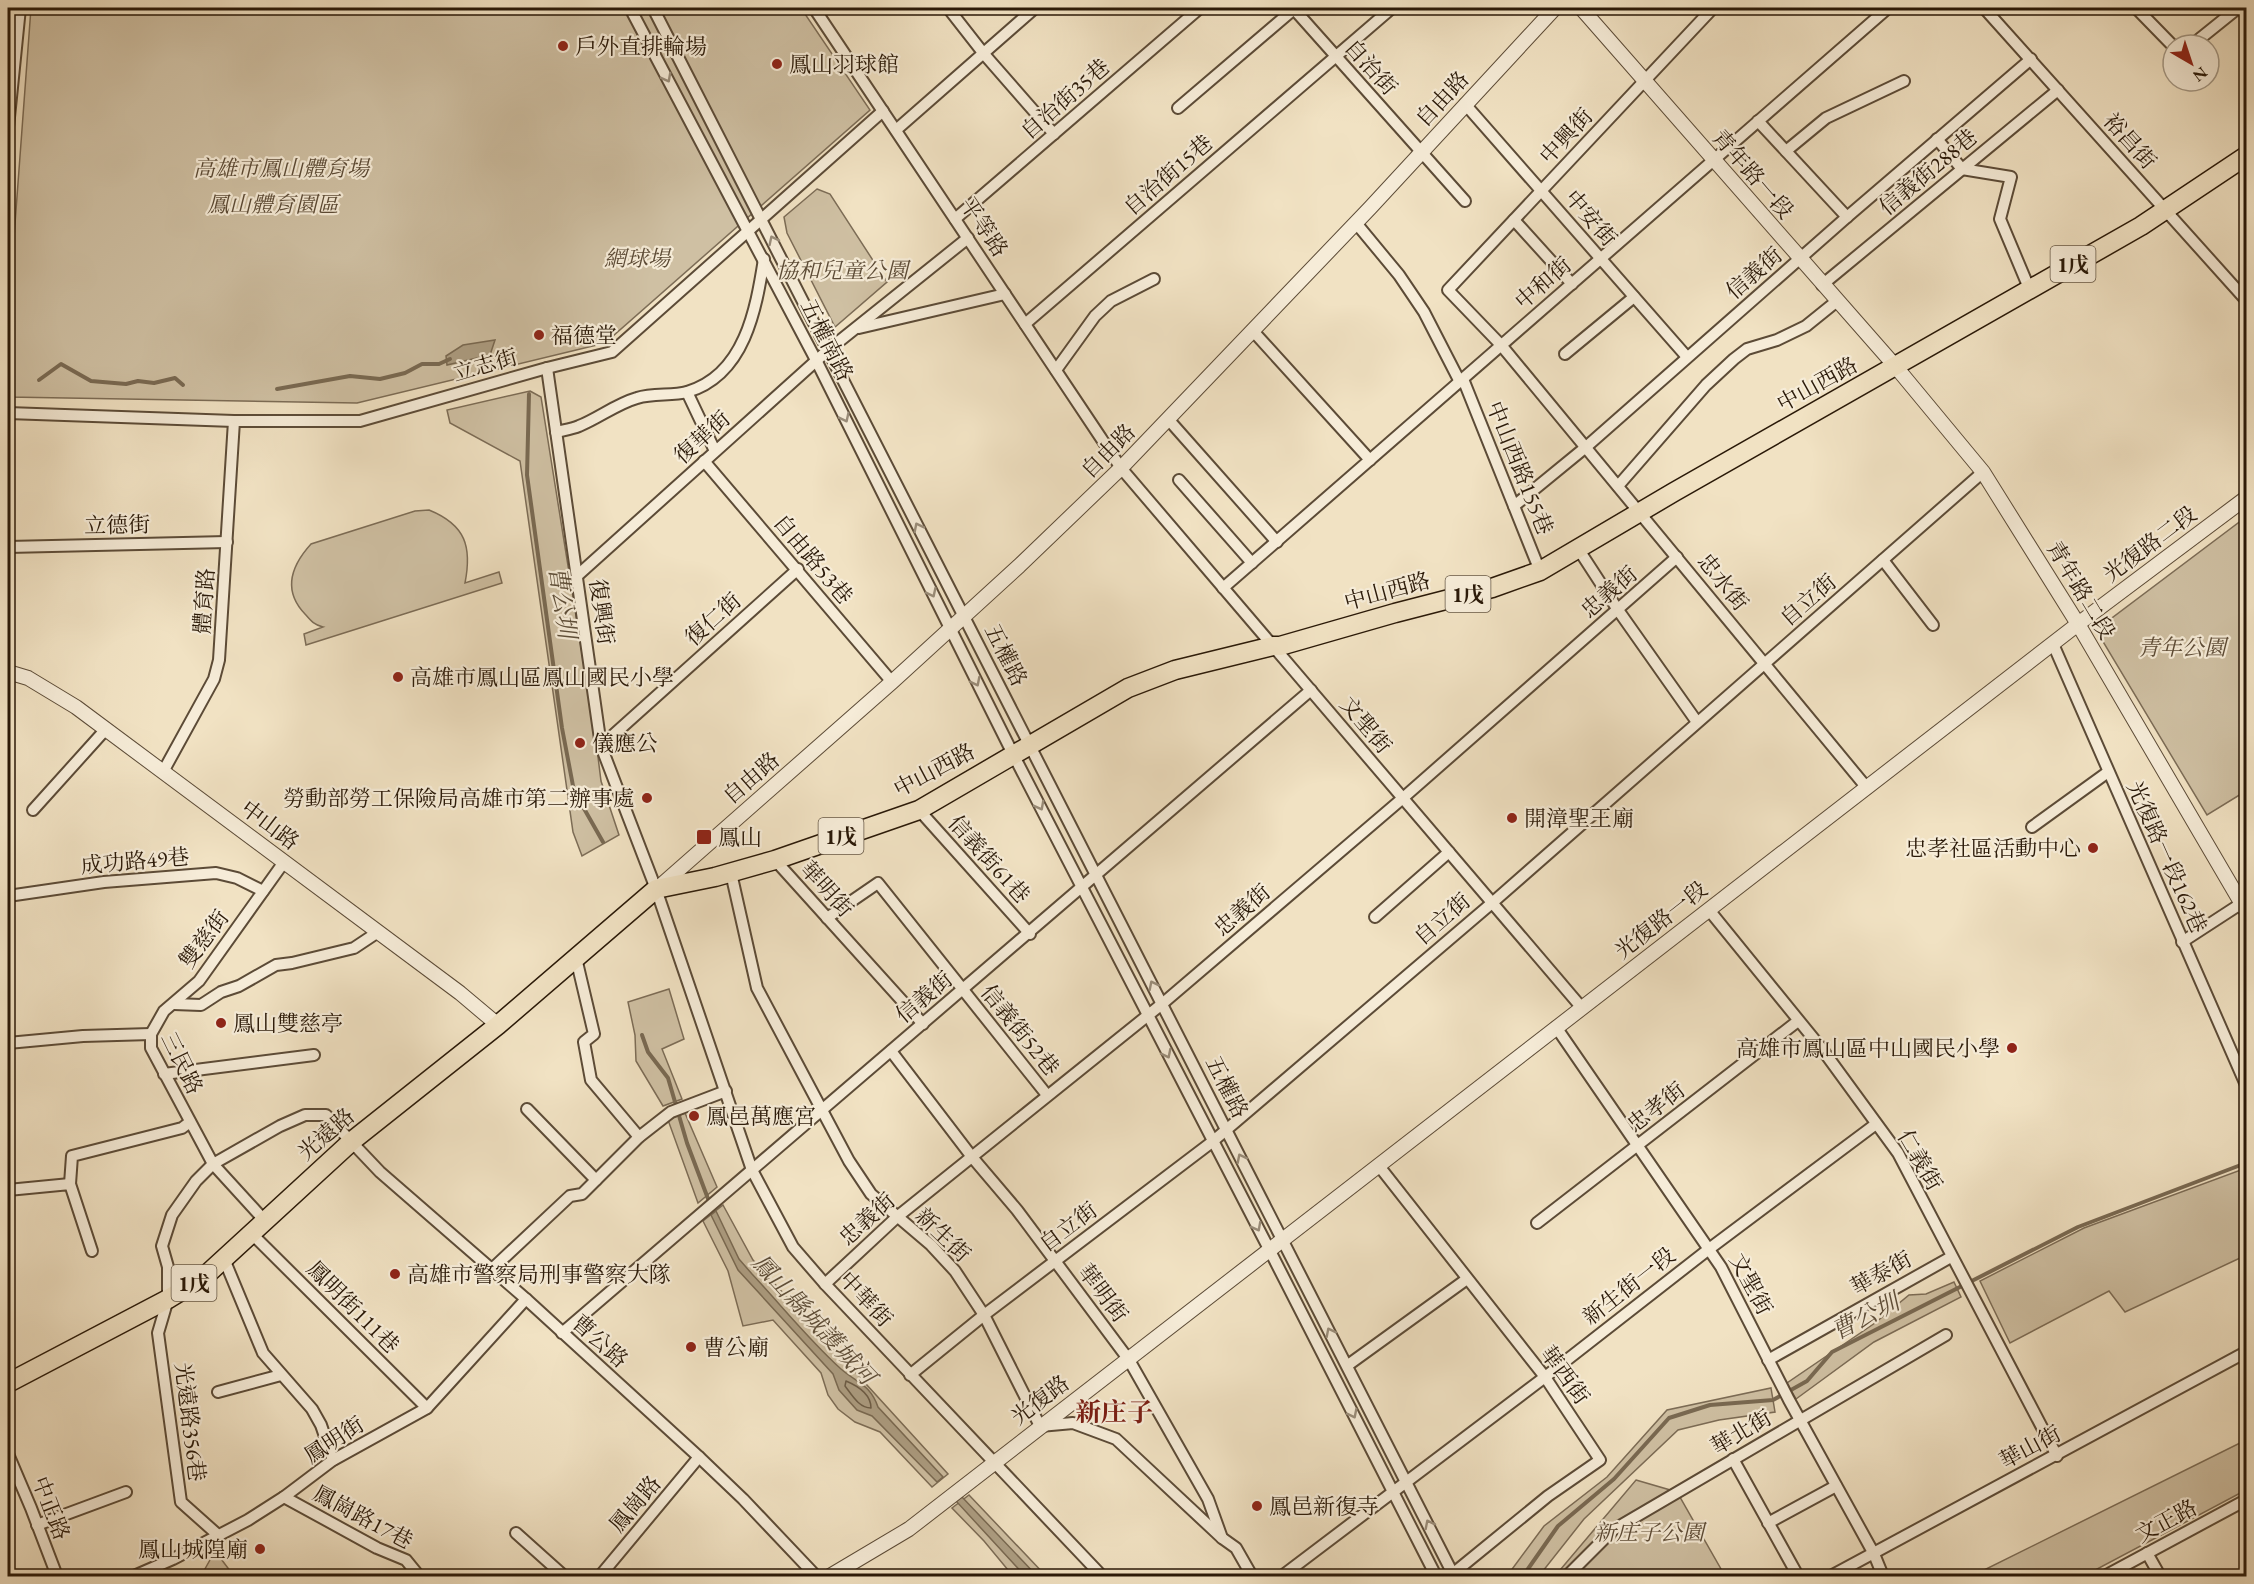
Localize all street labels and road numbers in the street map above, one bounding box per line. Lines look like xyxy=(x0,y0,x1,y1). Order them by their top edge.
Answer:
street label: 自治街 xyxy=(1338,33,1404,101)
street label: 自治街35巷 xyxy=(1014,52,1116,146)
street label: 自由路 xyxy=(1409,65,1475,133)
street label: 中興街 xyxy=(1533,102,1599,170)
street label: 裕昌街 xyxy=(2097,107,2163,175)
street label: 信義街288巷 xyxy=(1873,122,1983,222)
street label: 青年路一段 xyxy=(1706,123,1800,225)
street label: 自治街15巷 xyxy=(1117,128,1219,222)
street label: 中安街 xyxy=(1558,184,1624,252)
street label: 平等路 xyxy=(954,192,1014,262)
street label: 信義街 xyxy=(1720,240,1788,306)
road number: 1戊 xyxy=(2050,246,2096,282)
street label: 中和街 xyxy=(1509,250,1577,316)
street label: 五權南路 xyxy=(794,294,860,386)
street label: 立志街 xyxy=(449,342,521,388)
street label: 中山西路 xyxy=(1771,350,1863,418)
street label: 中山西路155巷 xyxy=(1480,397,1560,539)
street label: 復華街 xyxy=(668,404,736,470)
street label: 自由路 xyxy=(1074,417,1142,485)
street label: 光復路二段 xyxy=(2097,499,2203,589)
street label: 自由路53巷 xyxy=(767,508,859,610)
street label: 立德街 xyxy=(84,510,150,540)
street label: 青年路二段 xyxy=(2040,535,2122,645)
street label: 忠水街 xyxy=(1691,547,1755,617)
street label: 忠義街 xyxy=(1575,559,1643,625)
street label: 中山西路 xyxy=(1341,566,1433,616)
street label: 體育路 xyxy=(187,567,221,635)
street label: 自立街 xyxy=(1774,567,1842,633)
road number: 1戊 xyxy=(1446,576,1490,612)
street label: 復興街 xyxy=(583,577,621,647)
street label: 復仁街 xyxy=(679,586,747,652)
street label: 五權路 xyxy=(978,619,1034,691)
street label: 文聖街 xyxy=(1334,690,1398,760)
street label: 中山西路 xyxy=(888,737,980,803)
street label: 自由路 xyxy=(717,745,785,811)
street label: 光復路一段162巷 xyxy=(2120,776,2214,938)
street label: 中山路 xyxy=(235,794,305,856)
street label: 信義街61巷 xyxy=(942,809,1036,909)
road number: 1戊 xyxy=(818,818,864,854)
street label: 成功路49巷 xyxy=(79,842,191,880)
street label: 華明街 xyxy=(794,855,860,923)
street label: 光復路一段 xyxy=(1609,875,1713,965)
street label: 忠義街 xyxy=(1208,877,1276,943)
street label: 自立街 xyxy=(1408,886,1476,952)
street label: 雙慈街 xyxy=(173,904,235,974)
street label: 信義街 xyxy=(889,965,959,1029)
street label: 信義街52巷 xyxy=(974,978,1066,1082)
street label: 三民路 xyxy=(154,1027,210,1099)
street label: 五權路 xyxy=(1199,1051,1255,1123)
street label: 忠孝街 xyxy=(1621,1075,1691,1139)
street label: 光遠路 xyxy=(292,1101,360,1167)
street label: 仁義街 xyxy=(1891,1124,1949,1196)
street label: 忠義街 xyxy=(833,1186,901,1252)
street label: 自立街 xyxy=(1033,1196,1103,1258)
street label: 新生街 xyxy=(909,1202,977,1268)
street label: 新生街一段 xyxy=(1577,1241,1681,1331)
street label: 華泰街 xyxy=(1845,1244,1917,1302)
street label: 文聖街 xyxy=(1723,1248,1779,1320)
street label: 鳳明街111巷 xyxy=(300,1254,406,1360)
street label: 華明街 xyxy=(1072,1258,1134,1328)
road number: 1戊 xyxy=(172,1265,216,1301)
street label: 中華街 xyxy=(833,1265,899,1333)
street label: 曹公路 xyxy=(566,1308,634,1374)
street label: 華西街 xyxy=(1534,1340,1596,1410)
street label: 光遠路356巷 xyxy=(168,1361,212,1483)
street label: 光復路 xyxy=(1005,1369,1075,1431)
street label: 華北街 xyxy=(1705,1403,1777,1461)
street label: 鳳明街 xyxy=(298,1410,370,1470)
street label: 華山街 xyxy=(1994,1419,2066,1475)
street label: 鳳崗路 xyxy=(603,1469,667,1539)
street label: 中正路 xyxy=(26,1472,76,1544)
street label: 鳳崗路17巷 xyxy=(308,1479,418,1555)
street label: 文正路 xyxy=(2130,1493,2202,1549)

